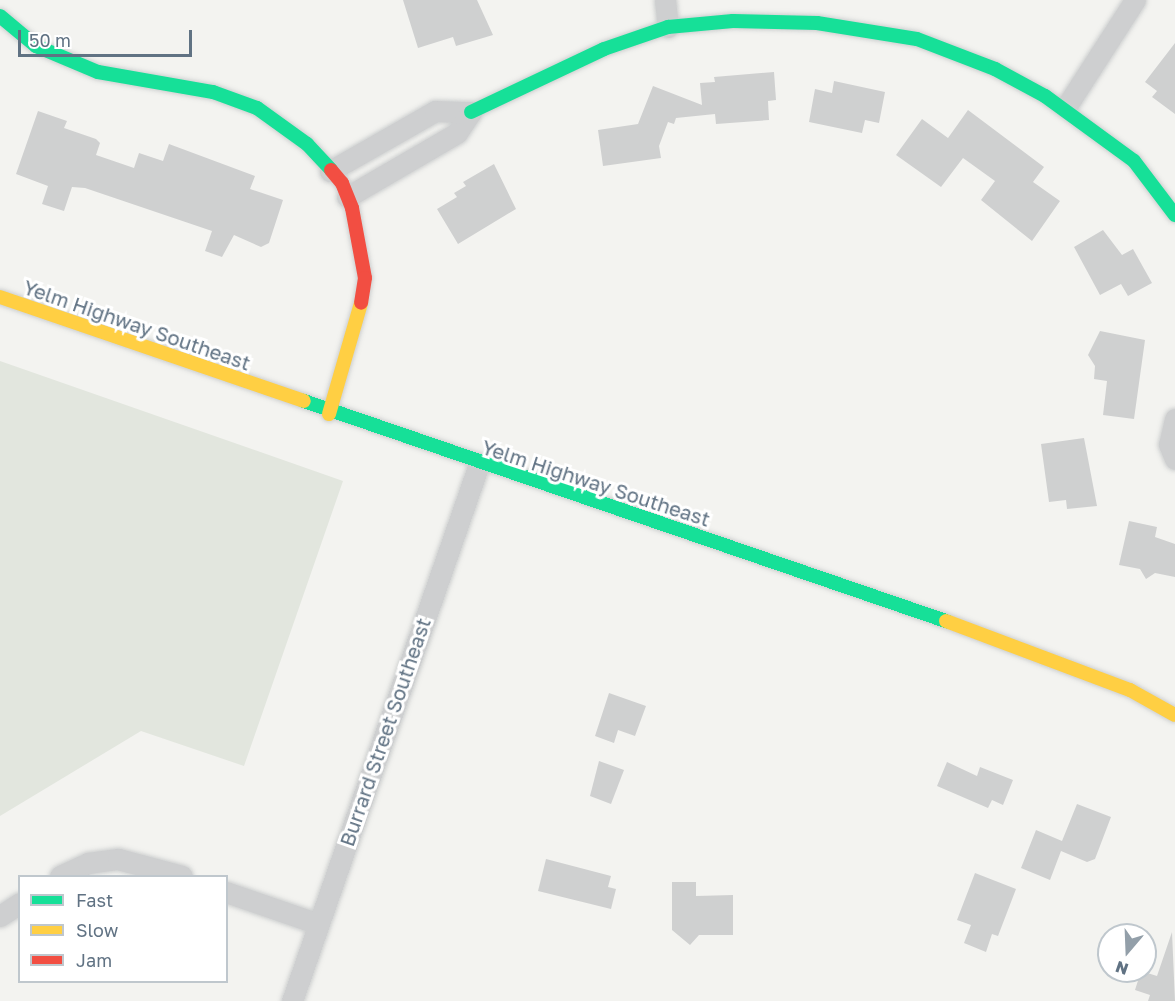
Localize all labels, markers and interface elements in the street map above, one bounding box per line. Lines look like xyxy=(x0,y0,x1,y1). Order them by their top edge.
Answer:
scale bar xyxy=(21,18,195,56)
text: 50 m xyxy=(29,29,71,51)
street label: Yelm Highway Southeast xyxy=(20,275,254,375)
street label: Yelm Highway Southeast xyxy=(479,435,713,531)
street label: Burrard Street Southeast xyxy=(335,615,435,849)
legend xyxy=(18,875,228,983)
text: Fast xyxy=(76,889,113,911)
text: Slow xyxy=(76,919,118,941)
north arrow xyxy=(1097,923,1157,983)
text: Jam xyxy=(76,949,112,971)
text: N xyxy=(1113,957,1131,980)

